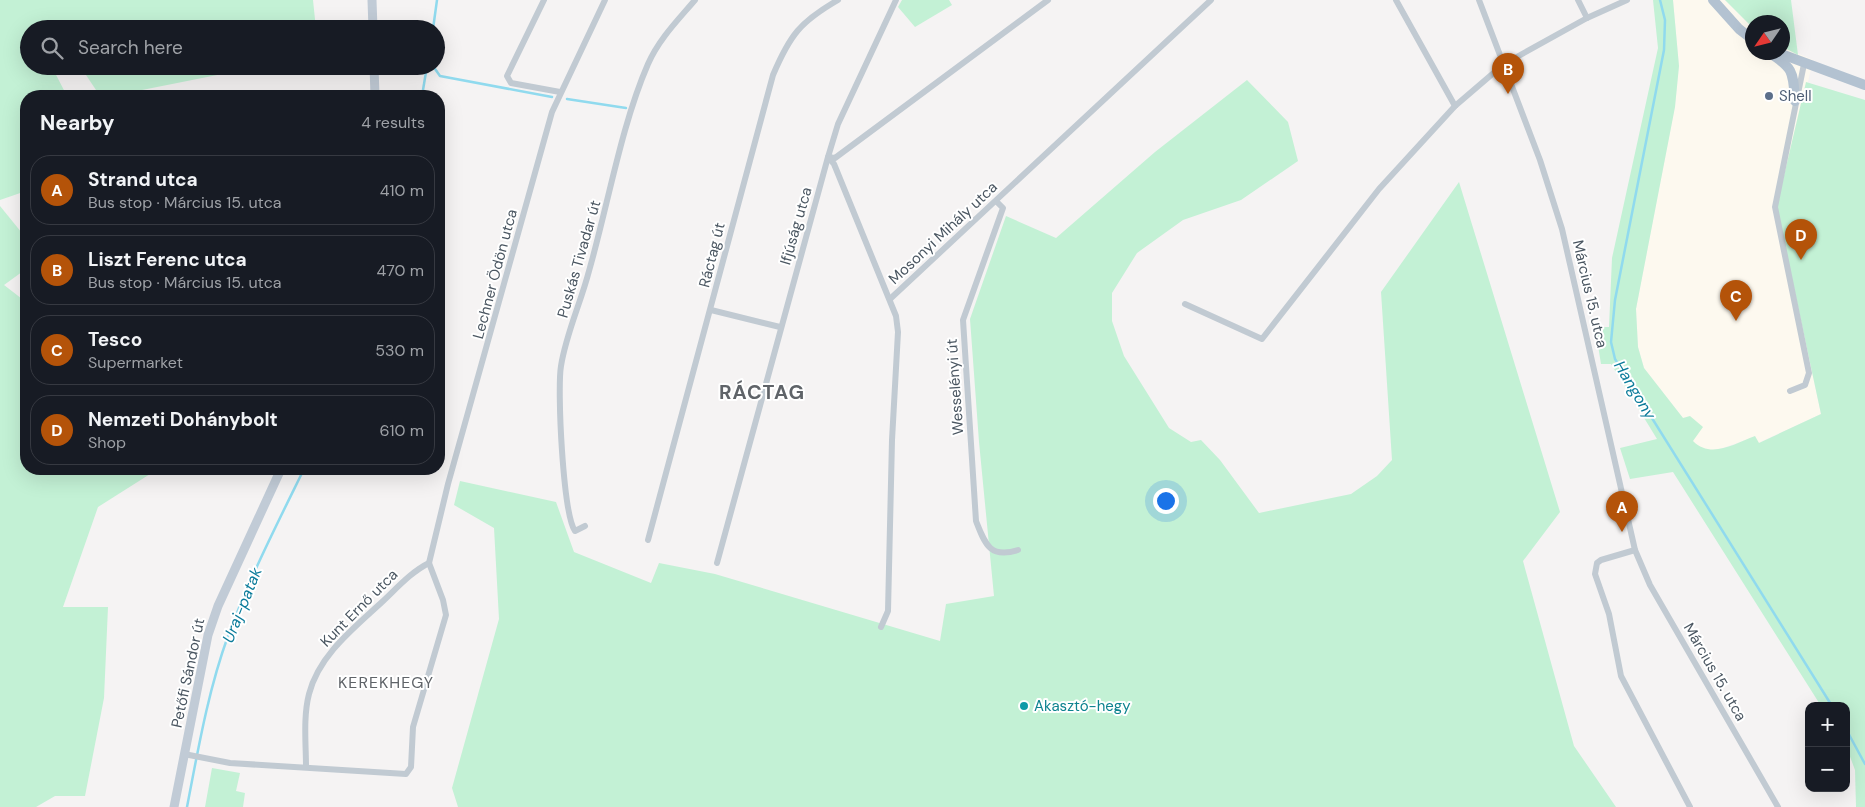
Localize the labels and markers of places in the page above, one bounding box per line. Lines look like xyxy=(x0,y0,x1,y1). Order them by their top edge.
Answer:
pin: B xyxy=(1492,53,1524,94)
place label: Shell xyxy=(1779,86,1812,106)
marker: Shell xyxy=(1763,90,1775,102)
pin: D xyxy=(1785,219,1817,260)
pin: C xyxy=(1720,280,1752,321)
pin: A xyxy=(1606,491,1638,532)
place label: Akasztó-hegy xyxy=(1034,696,1131,716)
marker: Akasztó-hegy xyxy=(1018,700,1030,712)

